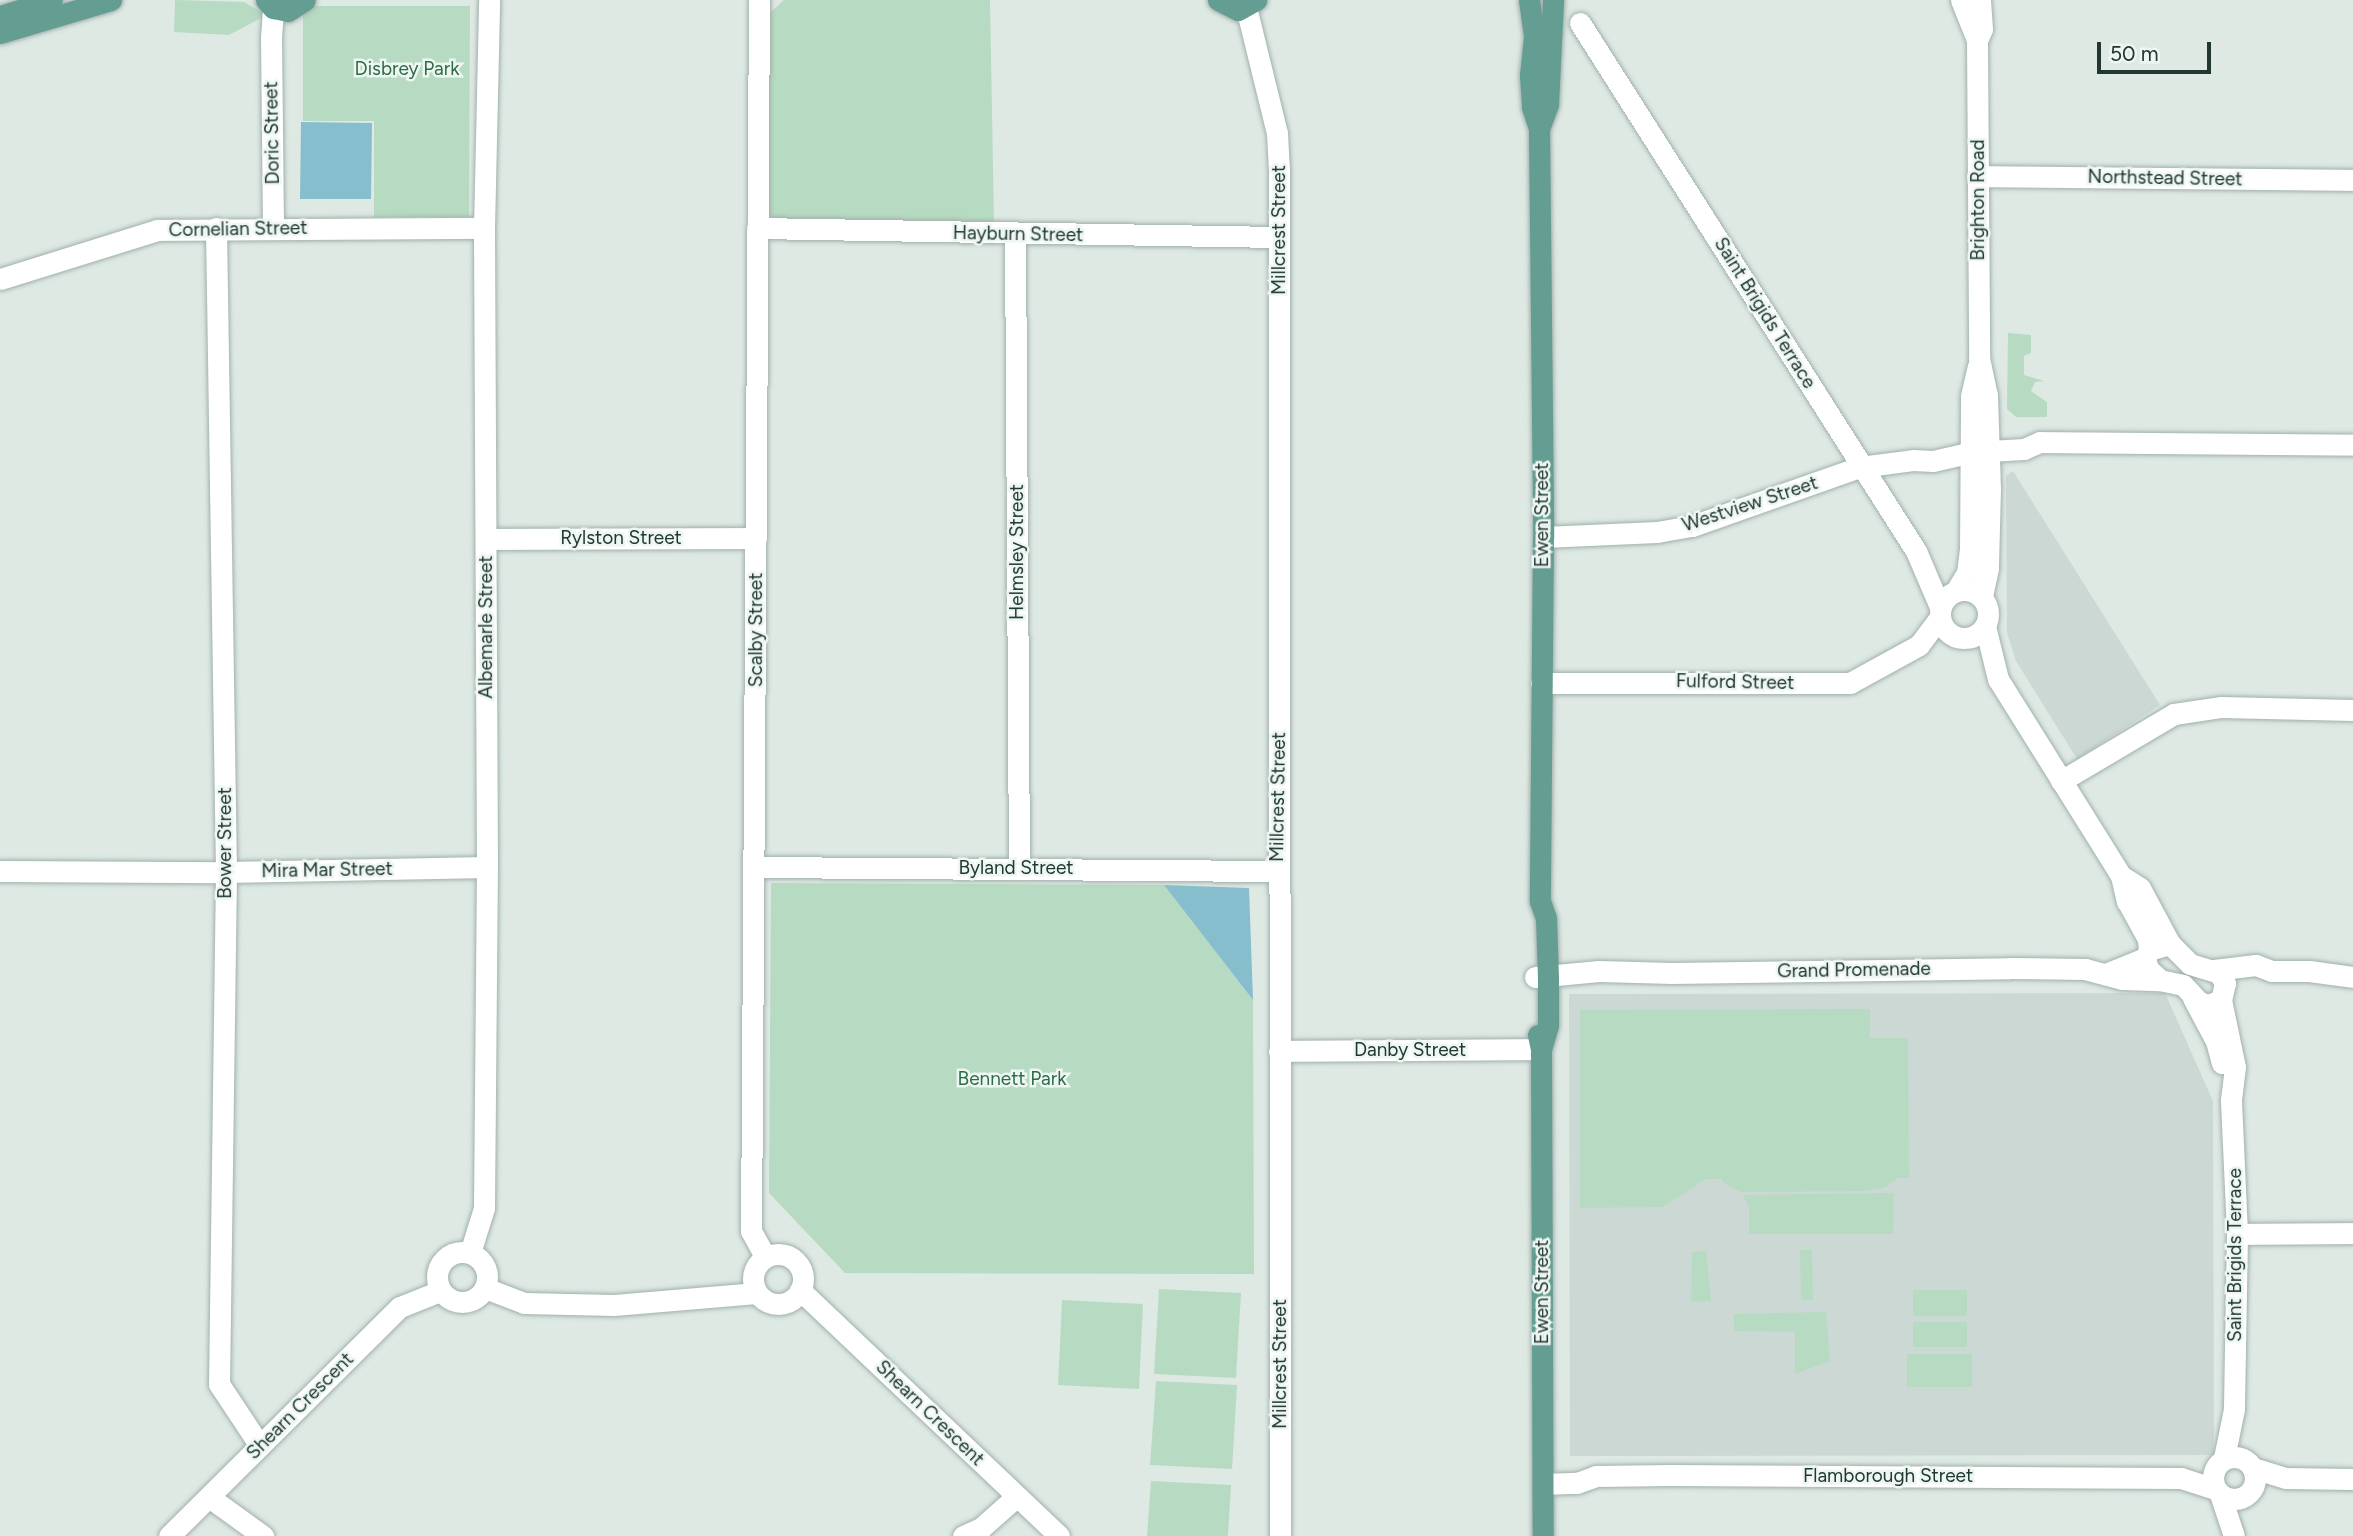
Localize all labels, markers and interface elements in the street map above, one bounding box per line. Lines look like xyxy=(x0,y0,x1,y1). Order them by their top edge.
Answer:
scale bar xyxy=(2101,28,2215,72)
text: 50 m xyxy=(2110,41,2159,66)
park label: Disbrey Park xyxy=(355,58,459,80)
street label: Doric Street xyxy=(260,81,284,185)
street label: Brighton Road xyxy=(1967,139,1989,261)
street label: Millcrest Street xyxy=(1268,165,1290,295)
street label: Northstead Street xyxy=(2087,165,2243,191)
street label: Cornelian Street xyxy=(168,216,308,242)
street label: Hayburn Street xyxy=(953,221,1083,247)
street label: Saint Brigids Terrace xyxy=(1709,233,1821,393)
street label: Ewen Street xyxy=(1531,463,1553,567)
street label: Westview Street xyxy=(1679,471,1821,537)
street label: Helmsley Street xyxy=(1006,484,1028,620)
street label: Rylston Street xyxy=(560,527,682,549)
street label: Albemarle Street xyxy=(475,555,497,699)
street label: Scalby Street xyxy=(745,573,767,687)
street label: Fulford Street xyxy=(1676,670,1794,694)
street label: Millcrest Street xyxy=(1265,732,1291,862)
street label: Bower Street xyxy=(214,787,236,899)
street label: Mira Mar Street xyxy=(261,857,393,883)
street label: Byland Street xyxy=(958,857,1074,879)
street label: Grand Promenade xyxy=(1777,957,1931,983)
street label: Danby Street xyxy=(1354,1039,1466,1061)
park label: Bennett Park xyxy=(958,1068,1066,1090)
street label: Saint Brigids Terrace xyxy=(2224,1168,2246,1342)
street label: Ewen Street xyxy=(1531,1240,1553,1344)
street label: Millcrest Street xyxy=(1269,1299,1291,1429)
street label: Shearn Crescent xyxy=(242,1348,358,1464)
street label: Shearn Crescent xyxy=(871,1356,989,1470)
street label: Flamborough Street xyxy=(1803,1465,1973,1487)

